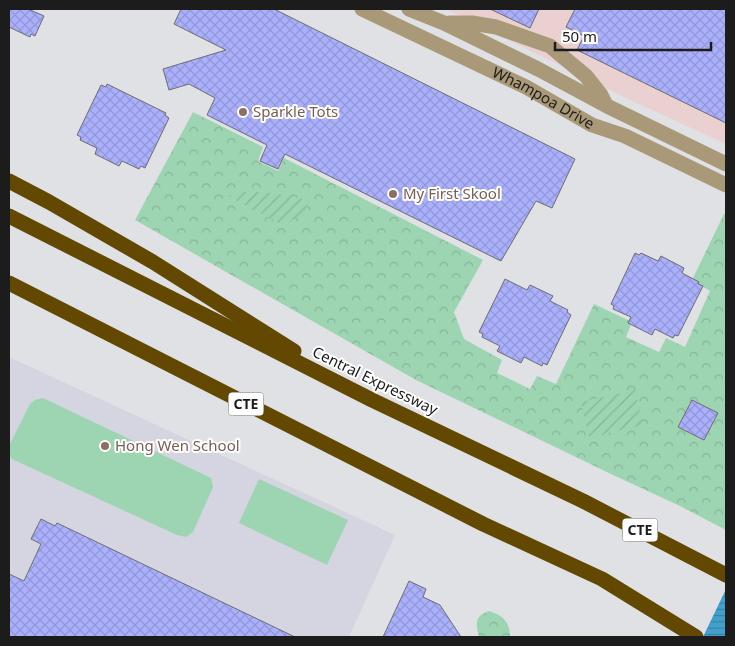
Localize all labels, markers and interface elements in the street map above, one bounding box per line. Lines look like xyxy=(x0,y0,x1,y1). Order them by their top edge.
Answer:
scale bar xyxy=(555,20,711,52)
text: 50 m xyxy=(562,26,597,46)
street label: Whampoa Drive xyxy=(489,61,598,133)
place label: Sparkle Tots xyxy=(253,101,338,121)
marker: Sparkle Tots xyxy=(237,106,249,118)
place label: My First Skool xyxy=(403,183,501,203)
marker: My First Skool xyxy=(387,188,399,200)
street label: Central Expressway xyxy=(310,341,442,419)
road number: CTE xyxy=(228,392,264,416)
place label: Hong Wen School xyxy=(115,435,240,455)
marker: Hong Wen School xyxy=(99,440,111,452)
road number: CTE xyxy=(622,518,658,542)

